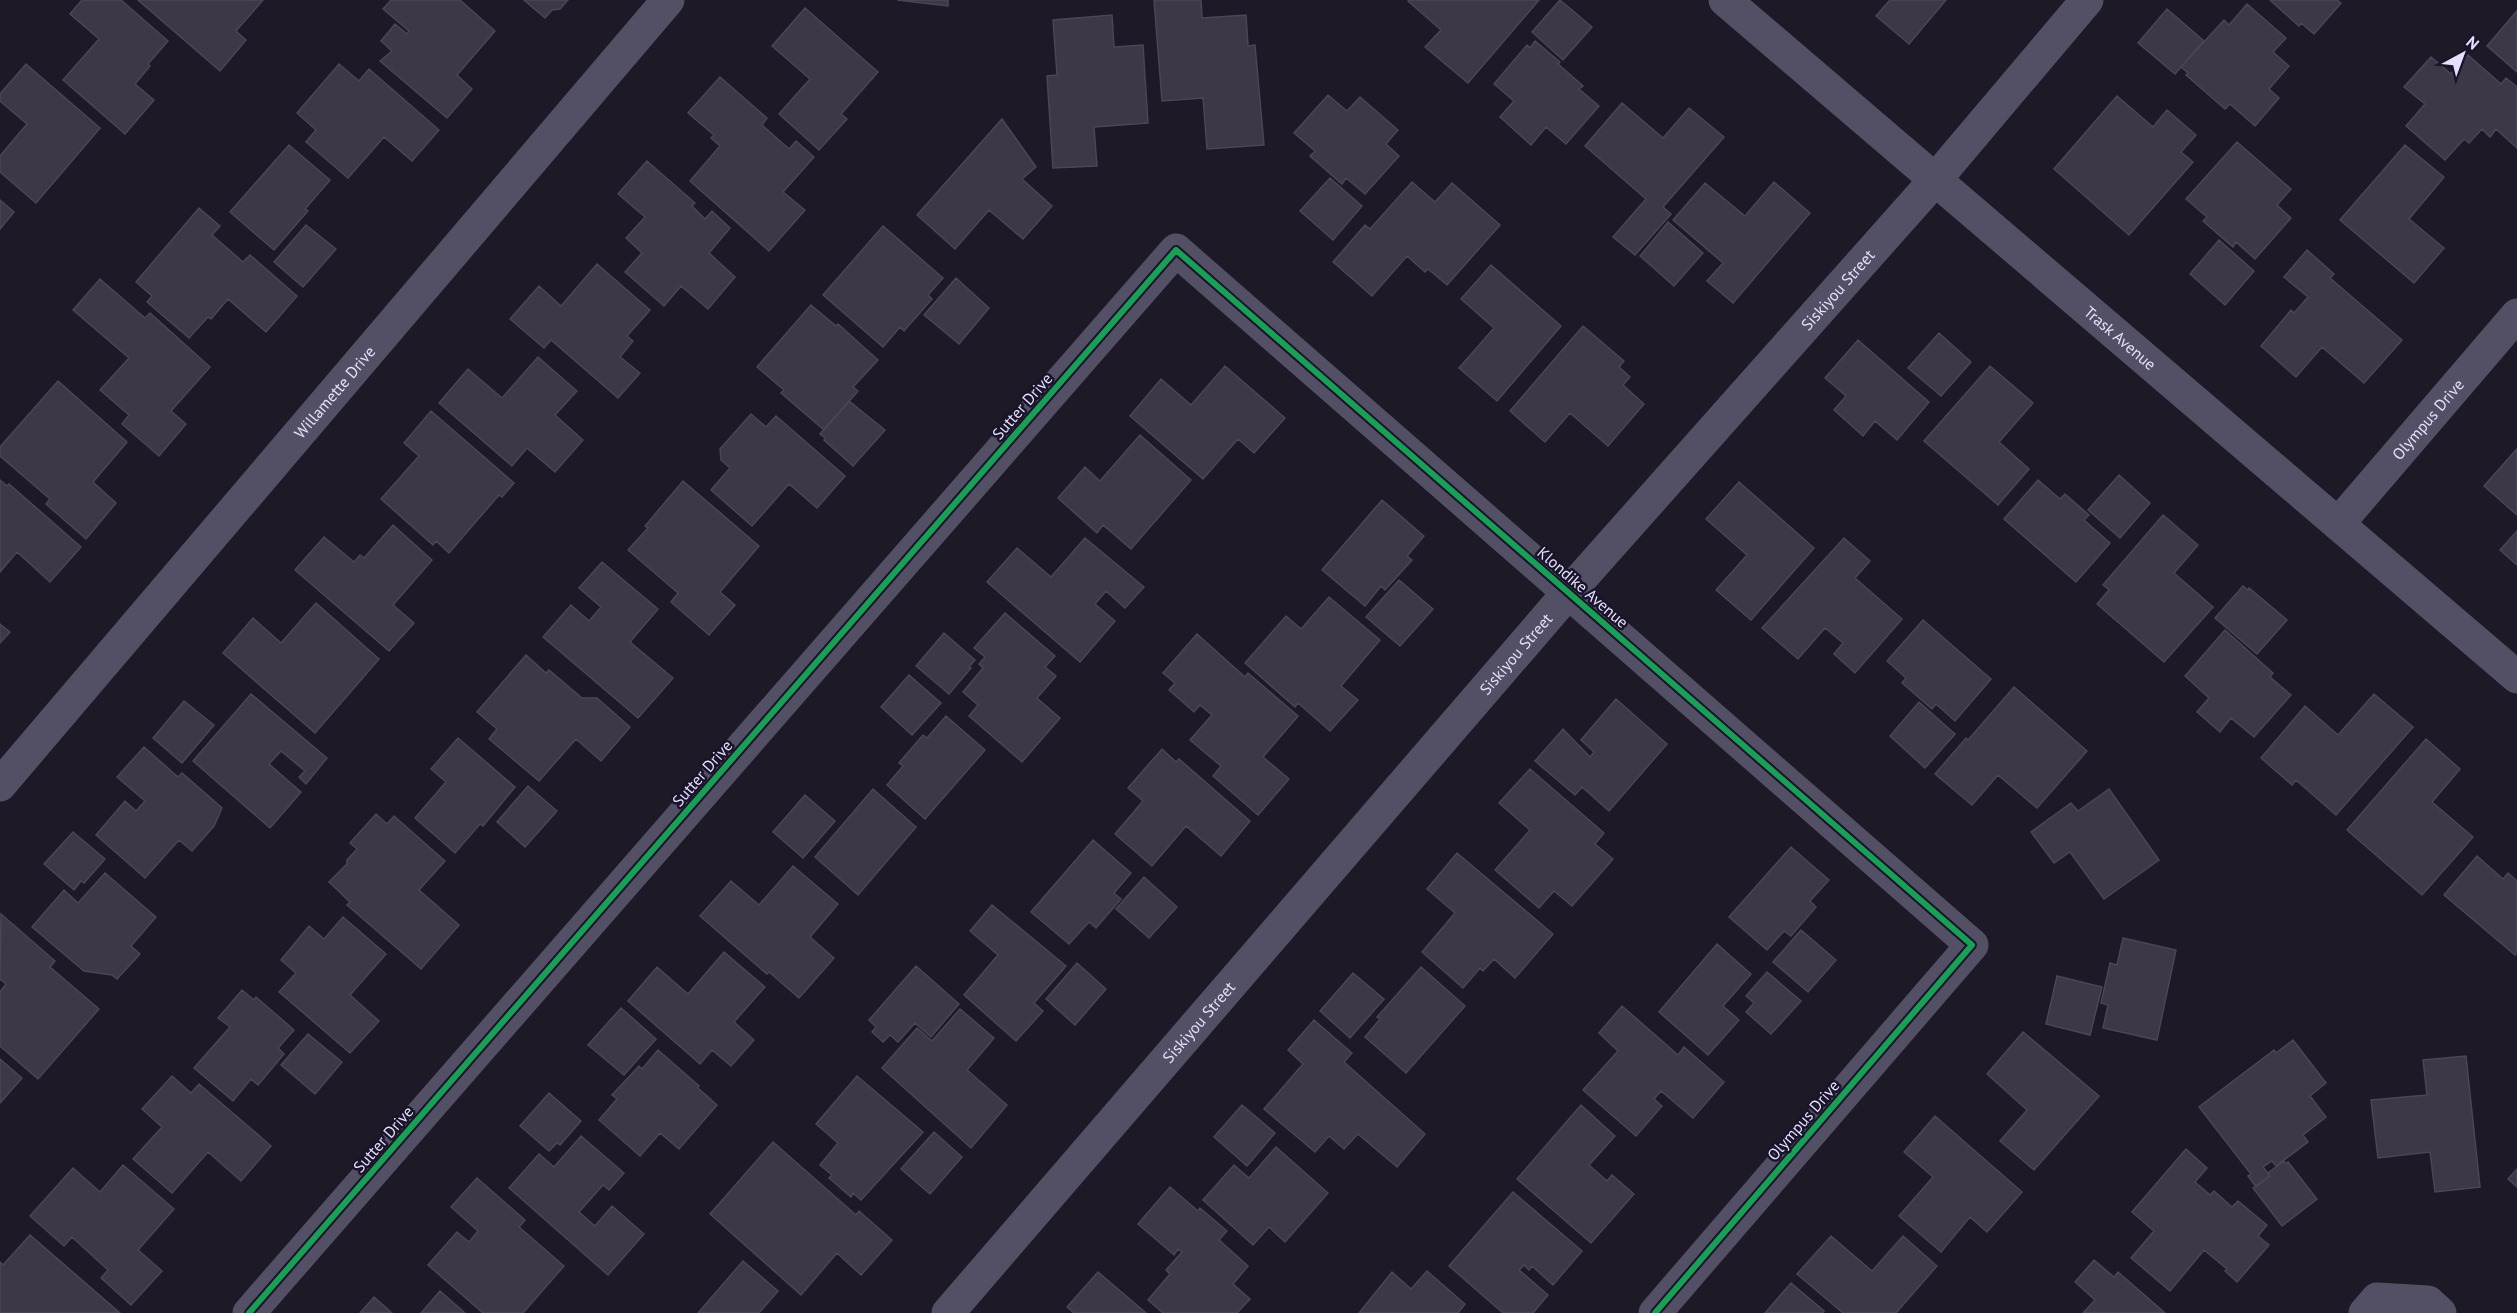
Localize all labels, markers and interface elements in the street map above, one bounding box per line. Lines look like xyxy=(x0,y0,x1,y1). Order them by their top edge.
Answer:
north arrow xyxy=(2433,24,2493,84)
text: N xyxy=(2462,32,2483,54)
street label: Siskiyou Street xyxy=(1796,245,1879,334)
street label: Trask Avenue xyxy=(2080,302,2160,374)
street label: Willamette Drive xyxy=(290,342,379,442)
street label: Sutter Drive xyxy=(988,369,1056,443)
street label: Olympus Drive xyxy=(2388,375,2468,464)
street label: Klondike Avenue xyxy=(1533,542,1633,632)
street label: Siskiyou Street xyxy=(1475,608,1557,699)
street label: Sutter Drive xyxy=(668,736,736,810)
street label: Siskiyou Street xyxy=(1158,977,1240,1067)
street label: Olympus Drive xyxy=(1763,1076,1843,1164)
street label: Sutter Drive xyxy=(349,1102,417,1176)

